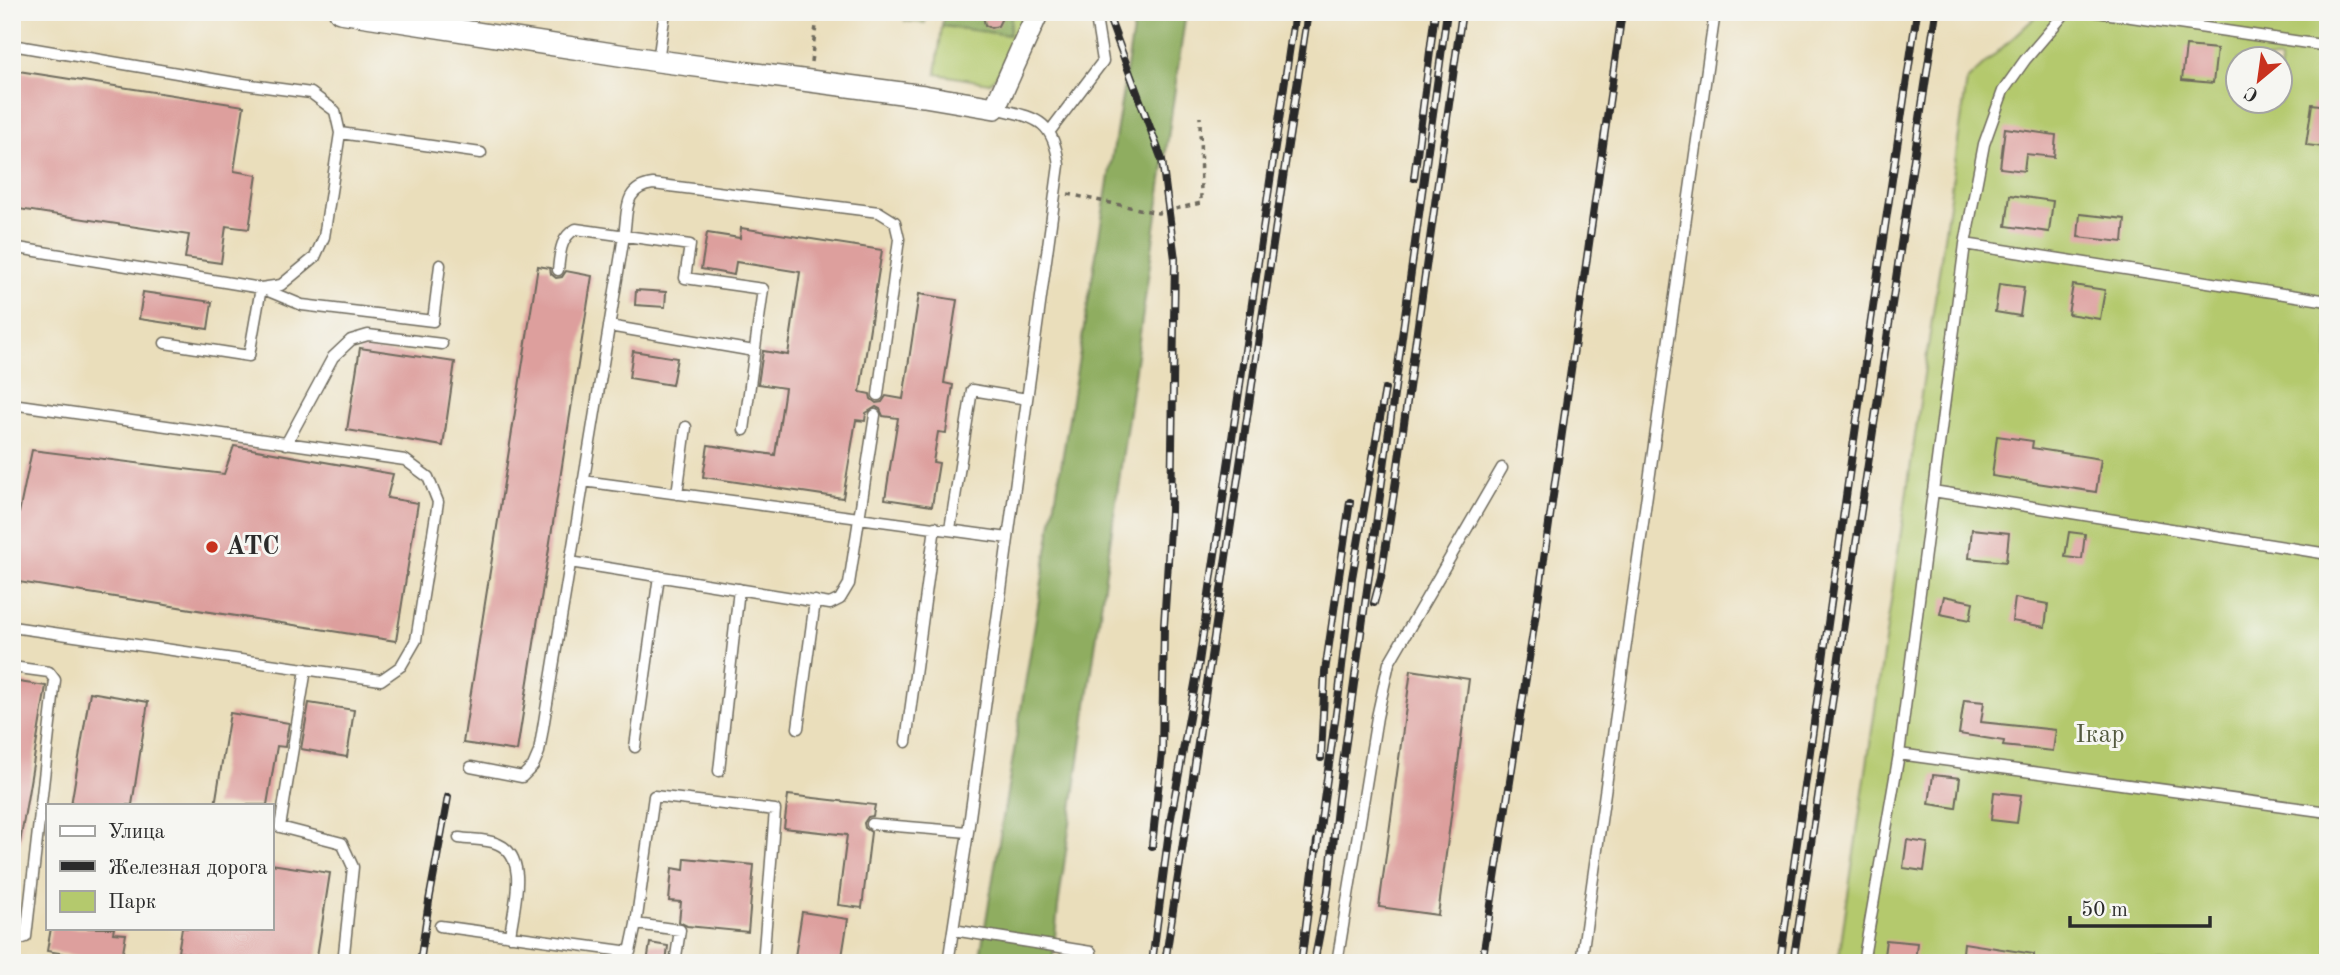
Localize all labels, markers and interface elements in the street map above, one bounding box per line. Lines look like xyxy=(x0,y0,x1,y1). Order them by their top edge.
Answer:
north arrow xyxy=(2224,46,2294,116)
text: С xyxy=(2242,81,2262,104)
place label: АТС xyxy=(226,534,279,560)
marker: АТС xyxy=(204,539,220,555)
park label: Ікар xyxy=(2075,722,2125,748)
legend xyxy=(46,804,273,930)
text: Улица xyxy=(108,822,165,843)
text: Железная дорога xyxy=(108,858,268,879)
scale bar xyxy=(2070,884,2210,928)
text: Парк xyxy=(108,892,157,913)
text: 50 m xyxy=(2081,900,2128,921)

